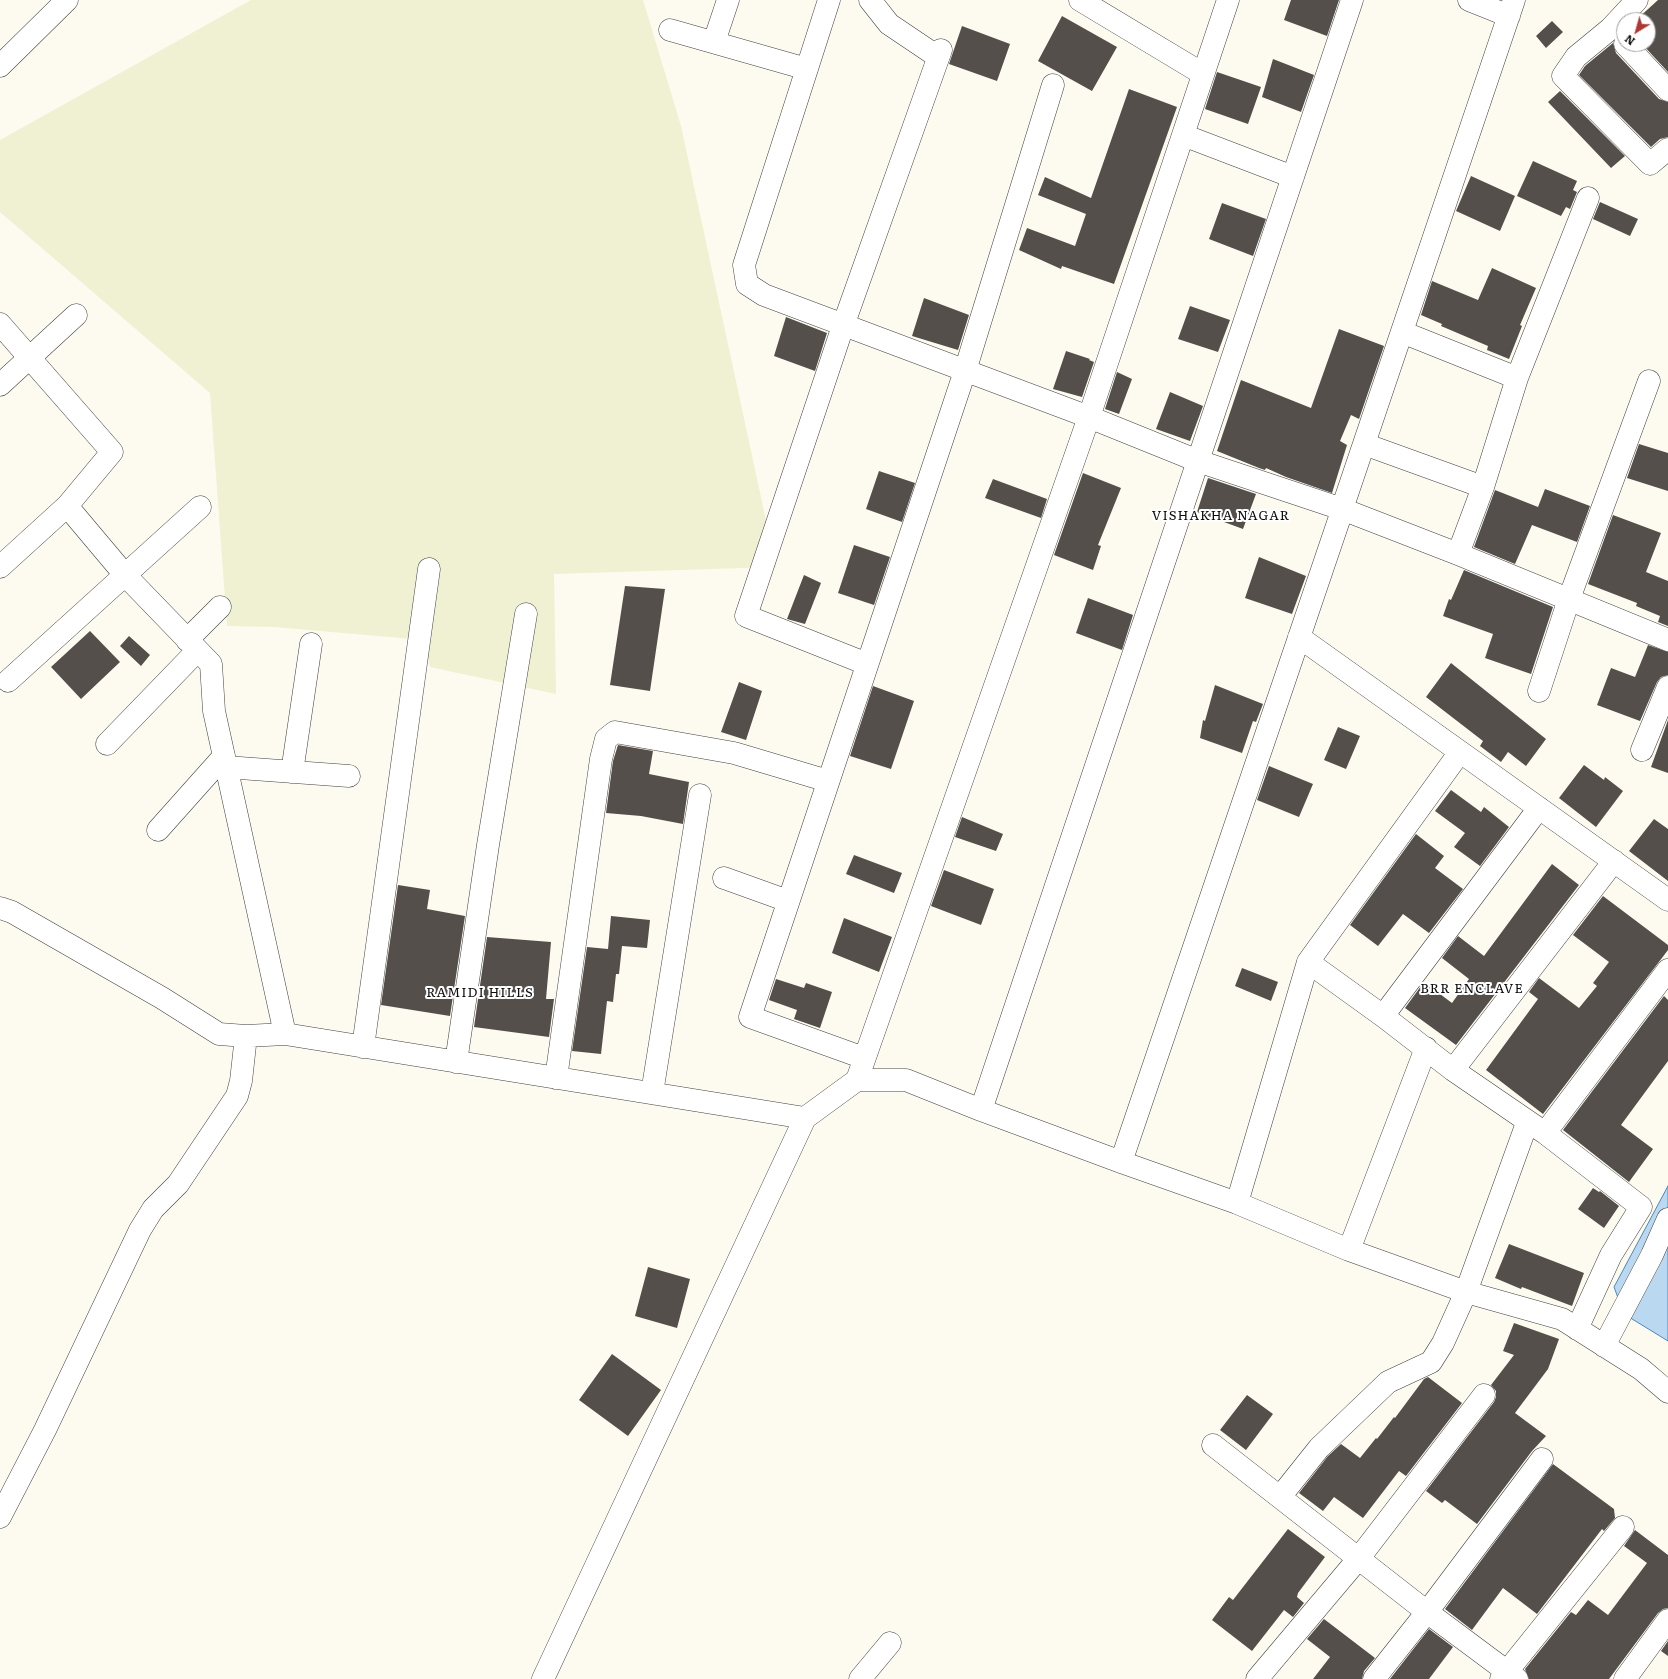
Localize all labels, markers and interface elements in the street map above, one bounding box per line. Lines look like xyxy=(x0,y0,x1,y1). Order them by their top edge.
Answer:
north arrow xyxy=(1616,12,1656,52)
text: N xyxy=(1621,32,1638,50)
district label: VISHAKHA NAGAR xyxy=(1152,508,1290,524)
district label: BRR ENCLAVE xyxy=(1420,981,1524,997)
district label: RAMIDI HILLS xyxy=(426,985,534,1001)

